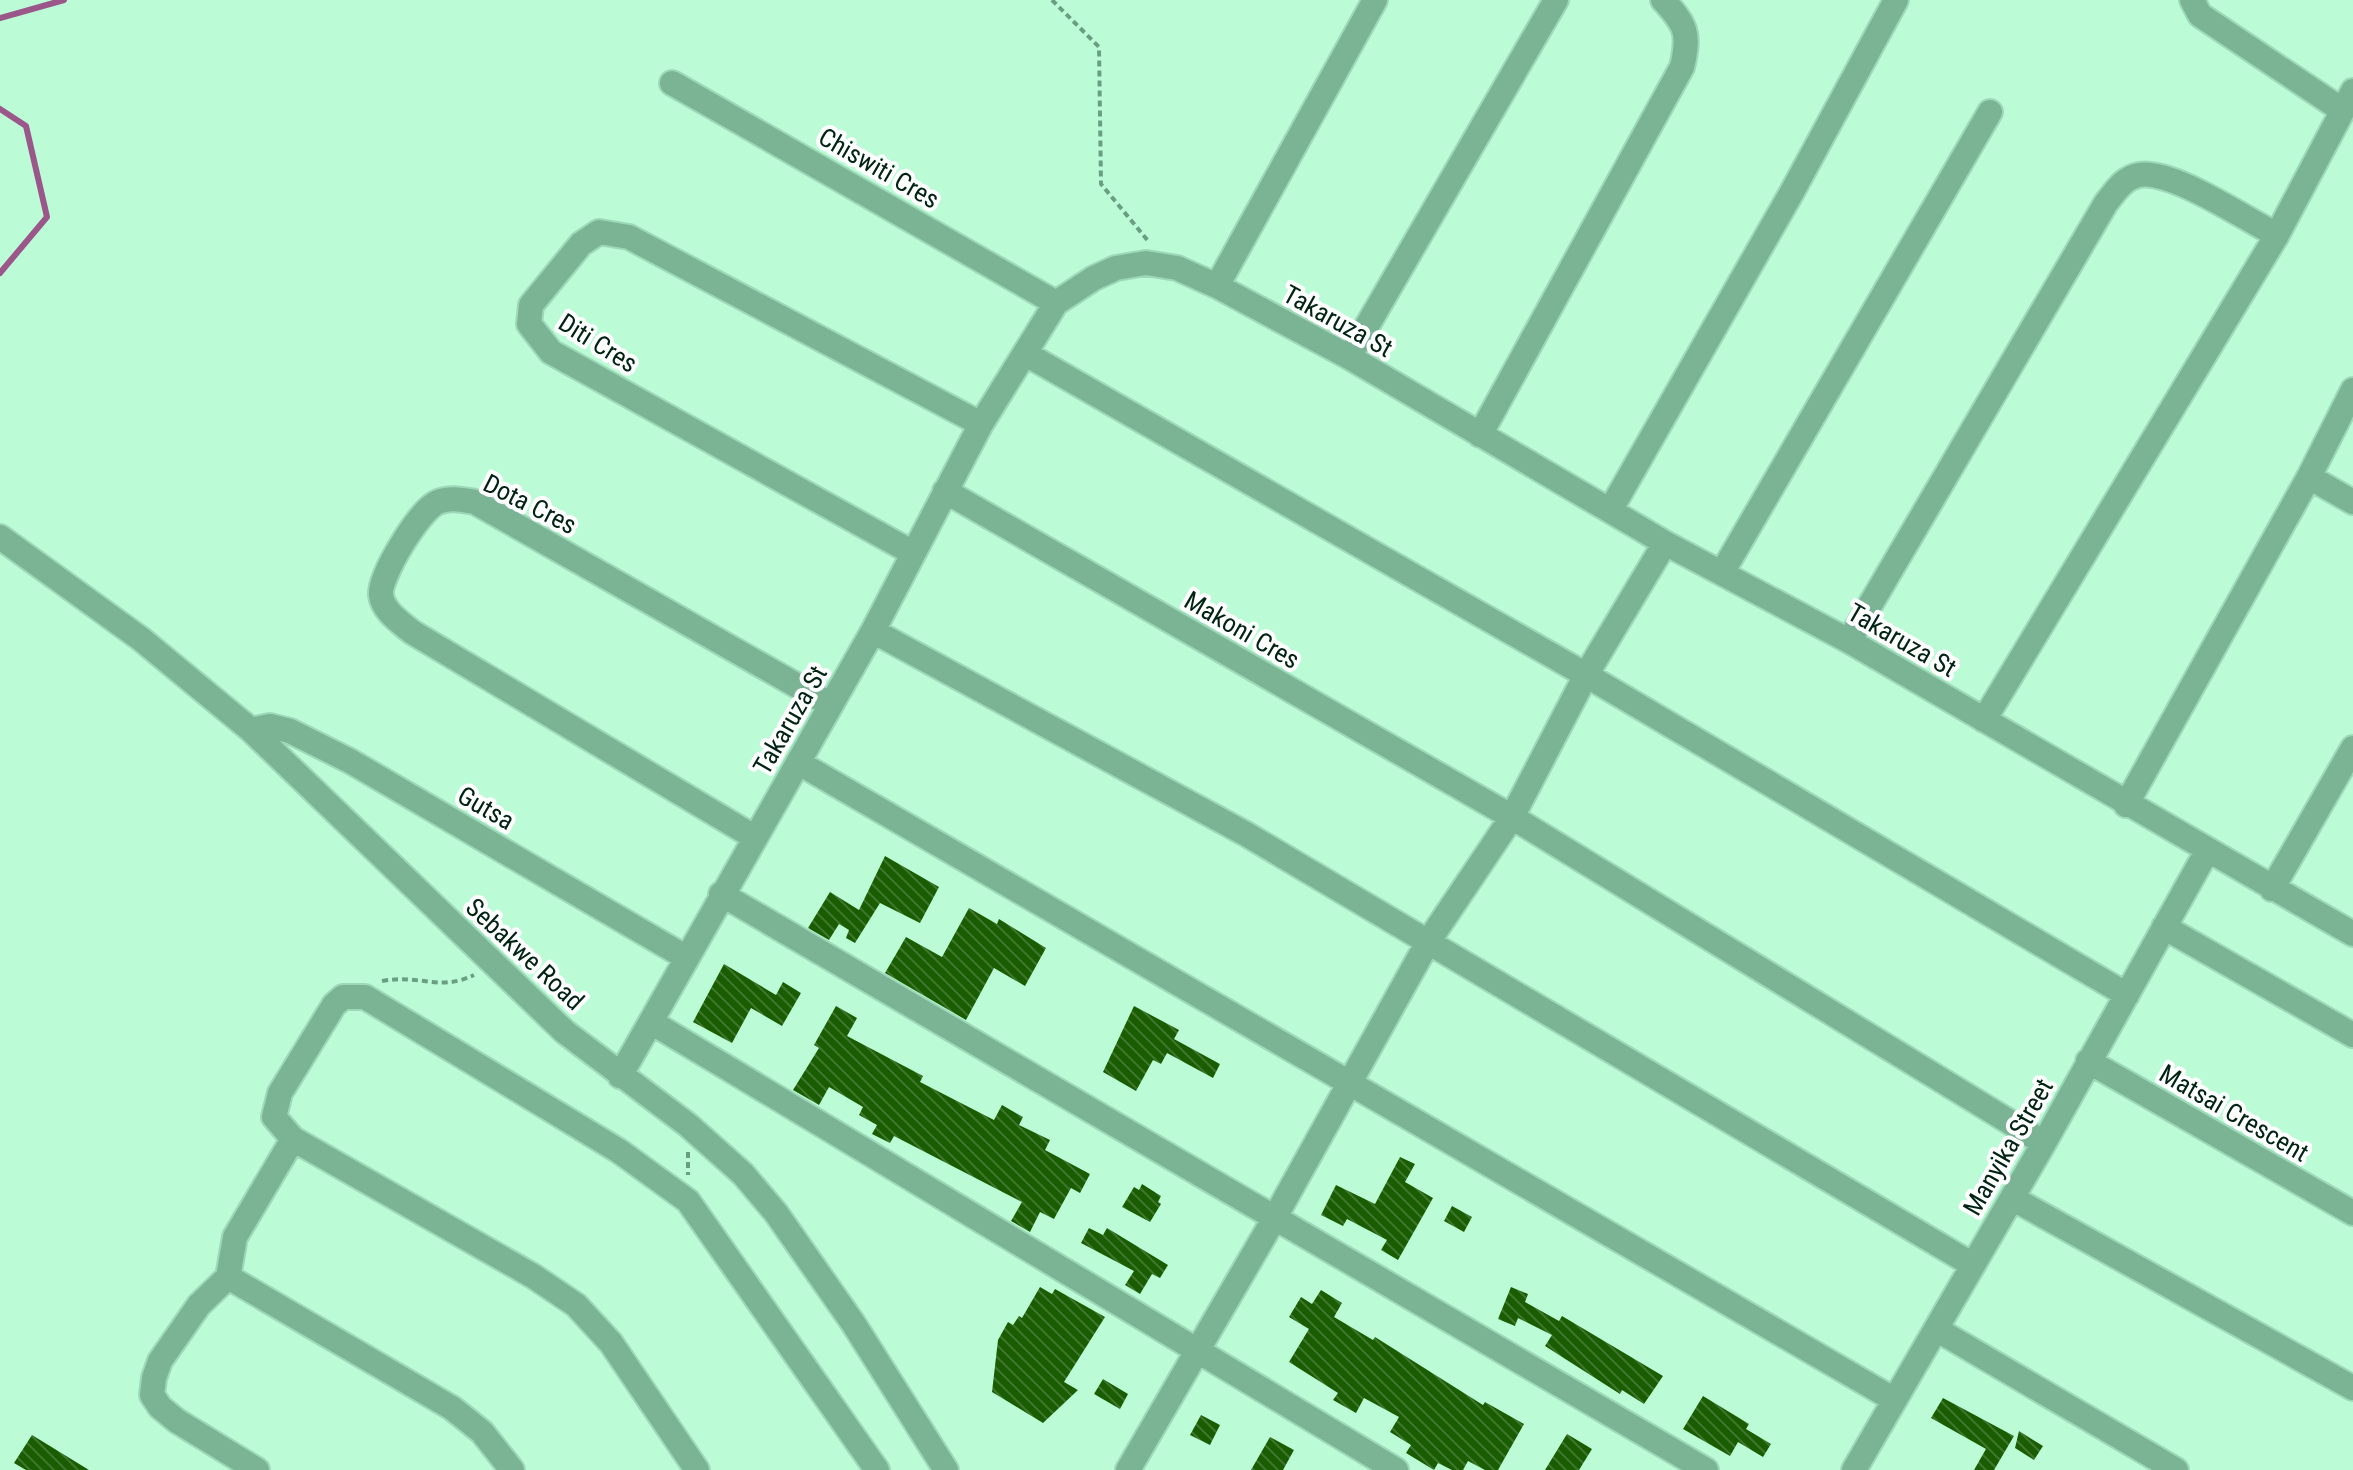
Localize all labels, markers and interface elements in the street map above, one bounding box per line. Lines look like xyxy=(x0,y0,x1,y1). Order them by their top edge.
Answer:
street label: Chiswiti Cres xyxy=(813,121,945,215)
street label: Takaruza St xyxy=(1278,279,1398,363)
street label: Diti Cres xyxy=(553,307,643,379)
street label: Dota Cres xyxy=(478,468,582,540)
street label: Makoni Cres xyxy=(1179,585,1305,675)
street label: Takaruza St xyxy=(1842,597,1962,683)
street label: Takaruza St xyxy=(747,660,833,780)
street label: Gutsa xyxy=(453,780,519,836)
street label: Sebakwe Road xyxy=(460,892,590,1016)
street label: Matsai Crescent xyxy=(2154,1058,2314,1168)
street label: Manyika Street xyxy=(1957,1073,2059,1221)

